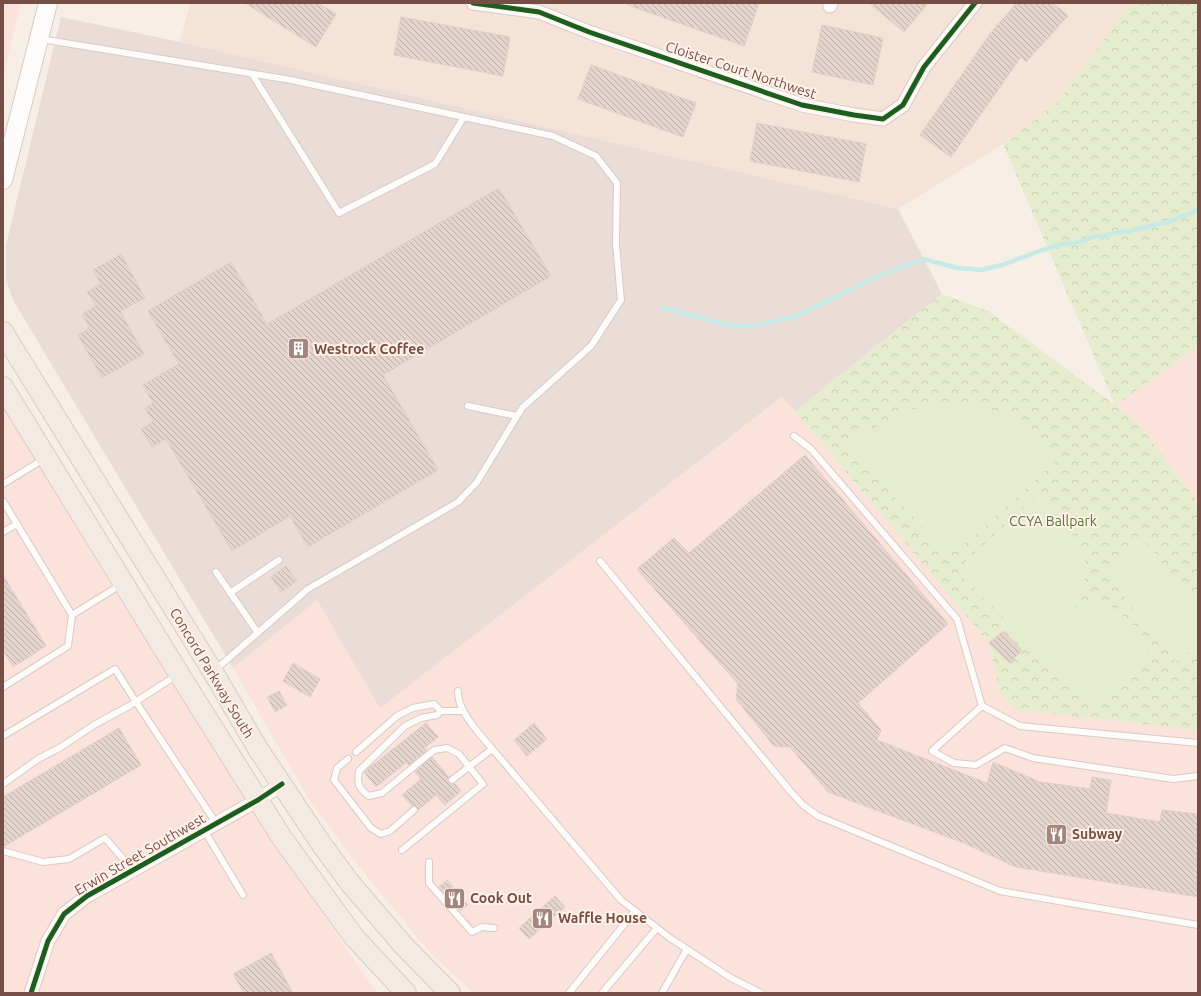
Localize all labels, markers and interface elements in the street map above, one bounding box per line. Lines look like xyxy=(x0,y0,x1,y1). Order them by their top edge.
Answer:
street label: Cloister Court Northwest xyxy=(664,38,819,102)
building icon: Westrock Coffee xyxy=(285,336,311,362)
place label: Westrock Coffee xyxy=(314,341,424,357)
park label: CCYA Ballpark xyxy=(1009,513,1097,529)
street label: Concord Parkway South xyxy=(167,605,257,741)
street label: Erwin Street Southwest xyxy=(72,810,209,898)
restaurant icon: Subway xyxy=(1044,821,1070,847)
place label: Subway xyxy=(1072,826,1123,842)
restaurant icon: Cook Out xyxy=(442,885,468,911)
place label: Cook Out xyxy=(470,890,532,906)
restaurant icon: Waffle House xyxy=(529,905,555,931)
place label: Waffle House xyxy=(558,910,647,926)

